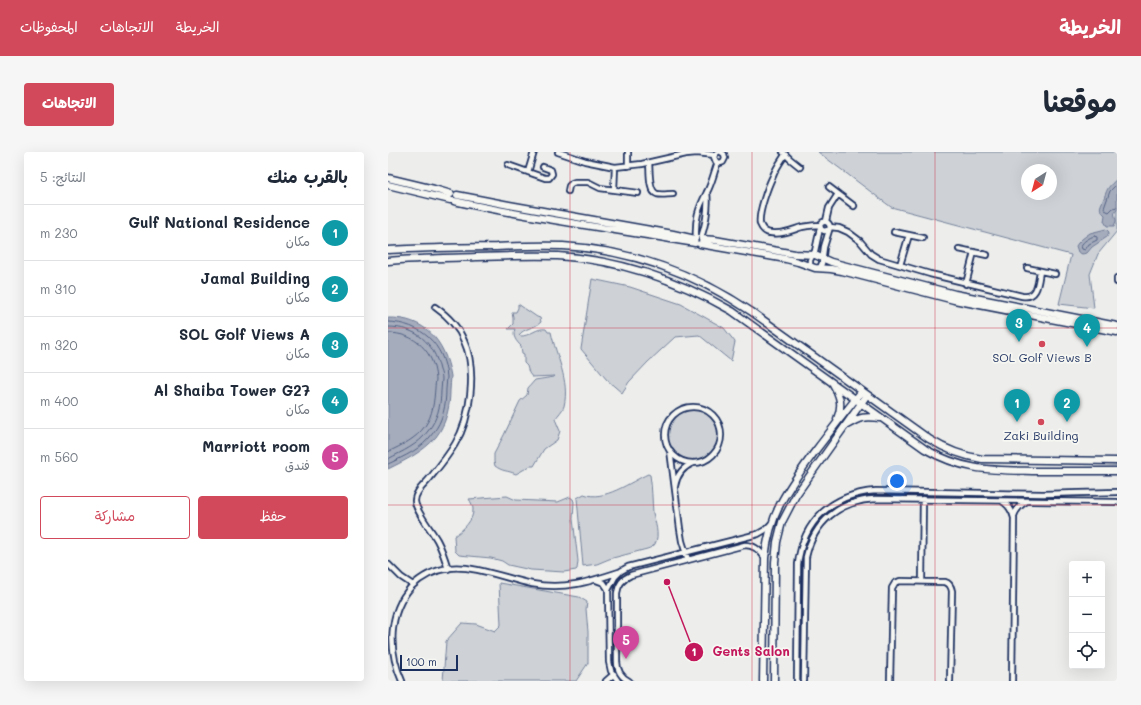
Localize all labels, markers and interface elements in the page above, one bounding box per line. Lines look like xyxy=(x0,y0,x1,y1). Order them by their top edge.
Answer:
text: الخريطة xyxy=(1059,14,1121,39)
text: المحفوظات xyxy=(20,17,78,36)
text: الاتجاهات xyxy=(100,17,154,36)
text: الخريطة xyxy=(176,17,219,36)
button: الاتجاهات xyxy=(24,83,114,126)
text: موقعنا xyxy=(1043,83,1117,119)
north arrow xyxy=(1021,164,1057,200)
text: بالقرب منك xyxy=(267,165,348,187)
text: النتائج: 5 xyxy=(40,168,86,185)
text: Gulf National Residence xyxy=(128,212,310,232)
text: 230 m xyxy=(40,224,77,241)
text: 1 xyxy=(332,224,338,241)
text: مكان xyxy=(286,232,310,249)
text: Jamal Building xyxy=(200,268,310,288)
text: 310 m xyxy=(40,280,76,297)
text: 2 xyxy=(331,280,339,297)
text: مكان xyxy=(286,288,310,305)
pin: 3 xyxy=(1006,309,1032,342)
pin: 4 xyxy=(1074,314,1100,347)
text: SOL Golf Views A xyxy=(179,324,310,344)
text: 320 m xyxy=(40,336,77,353)
text: 3 xyxy=(331,336,339,353)
marker: SOL Golf Views B xyxy=(1037,339,1047,349)
text: مكان xyxy=(286,344,310,361)
place label: SOL Golf Views B xyxy=(992,349,1092,365)
text: Al Shaiba Tower G27 xyxy=(154,380,310,400)
pin: 1 xyxy=(1004,389,1030,422)
pin: 2 xyxy=(1054,389,1080,422)
text: 400 m xyxy=(40,392,78,409)
text: 4 xyxy=(331,392,339,409)
text: مكان xyxy=(286,400,310,417)
marker: Zaki Building xyxy=(1036,417,1046,427)
place label: Zaki Building xyxy=(1003,427,1079,443)
text: Marriott room xyxy=(202,436,310,456)
text: 560 m xyxy=(40,448,78,465)
text: 5 xyxy=(331,448,339,465)
text: فندق xyxy=(285,456,310,473)
your location xyxy=(887,471,907,491)
button: مشاركة xyxy=(40,496,190,539)
button: حفظ xyxy=(198,496,348,539)
map controls xyxy=(1069,561,1105,669)
button: + xyxy=(1069,561,1105,597)
button: − xyxy=(1069,597,1105,633)
pin: 5 xyxy=(613,626,639,659)
button: locate xyxy=(1069,633,1105,669)
callout: Gents Salon xyxy=(684,639,797,664)
text: Gents Salon xyxy=(712,642,790,659)
text: 1 xyxy=(691,643,697,659)
scale bar xyxy=(400,653,458,672)
text: 100 m xyxy=(406,654,437,669)

